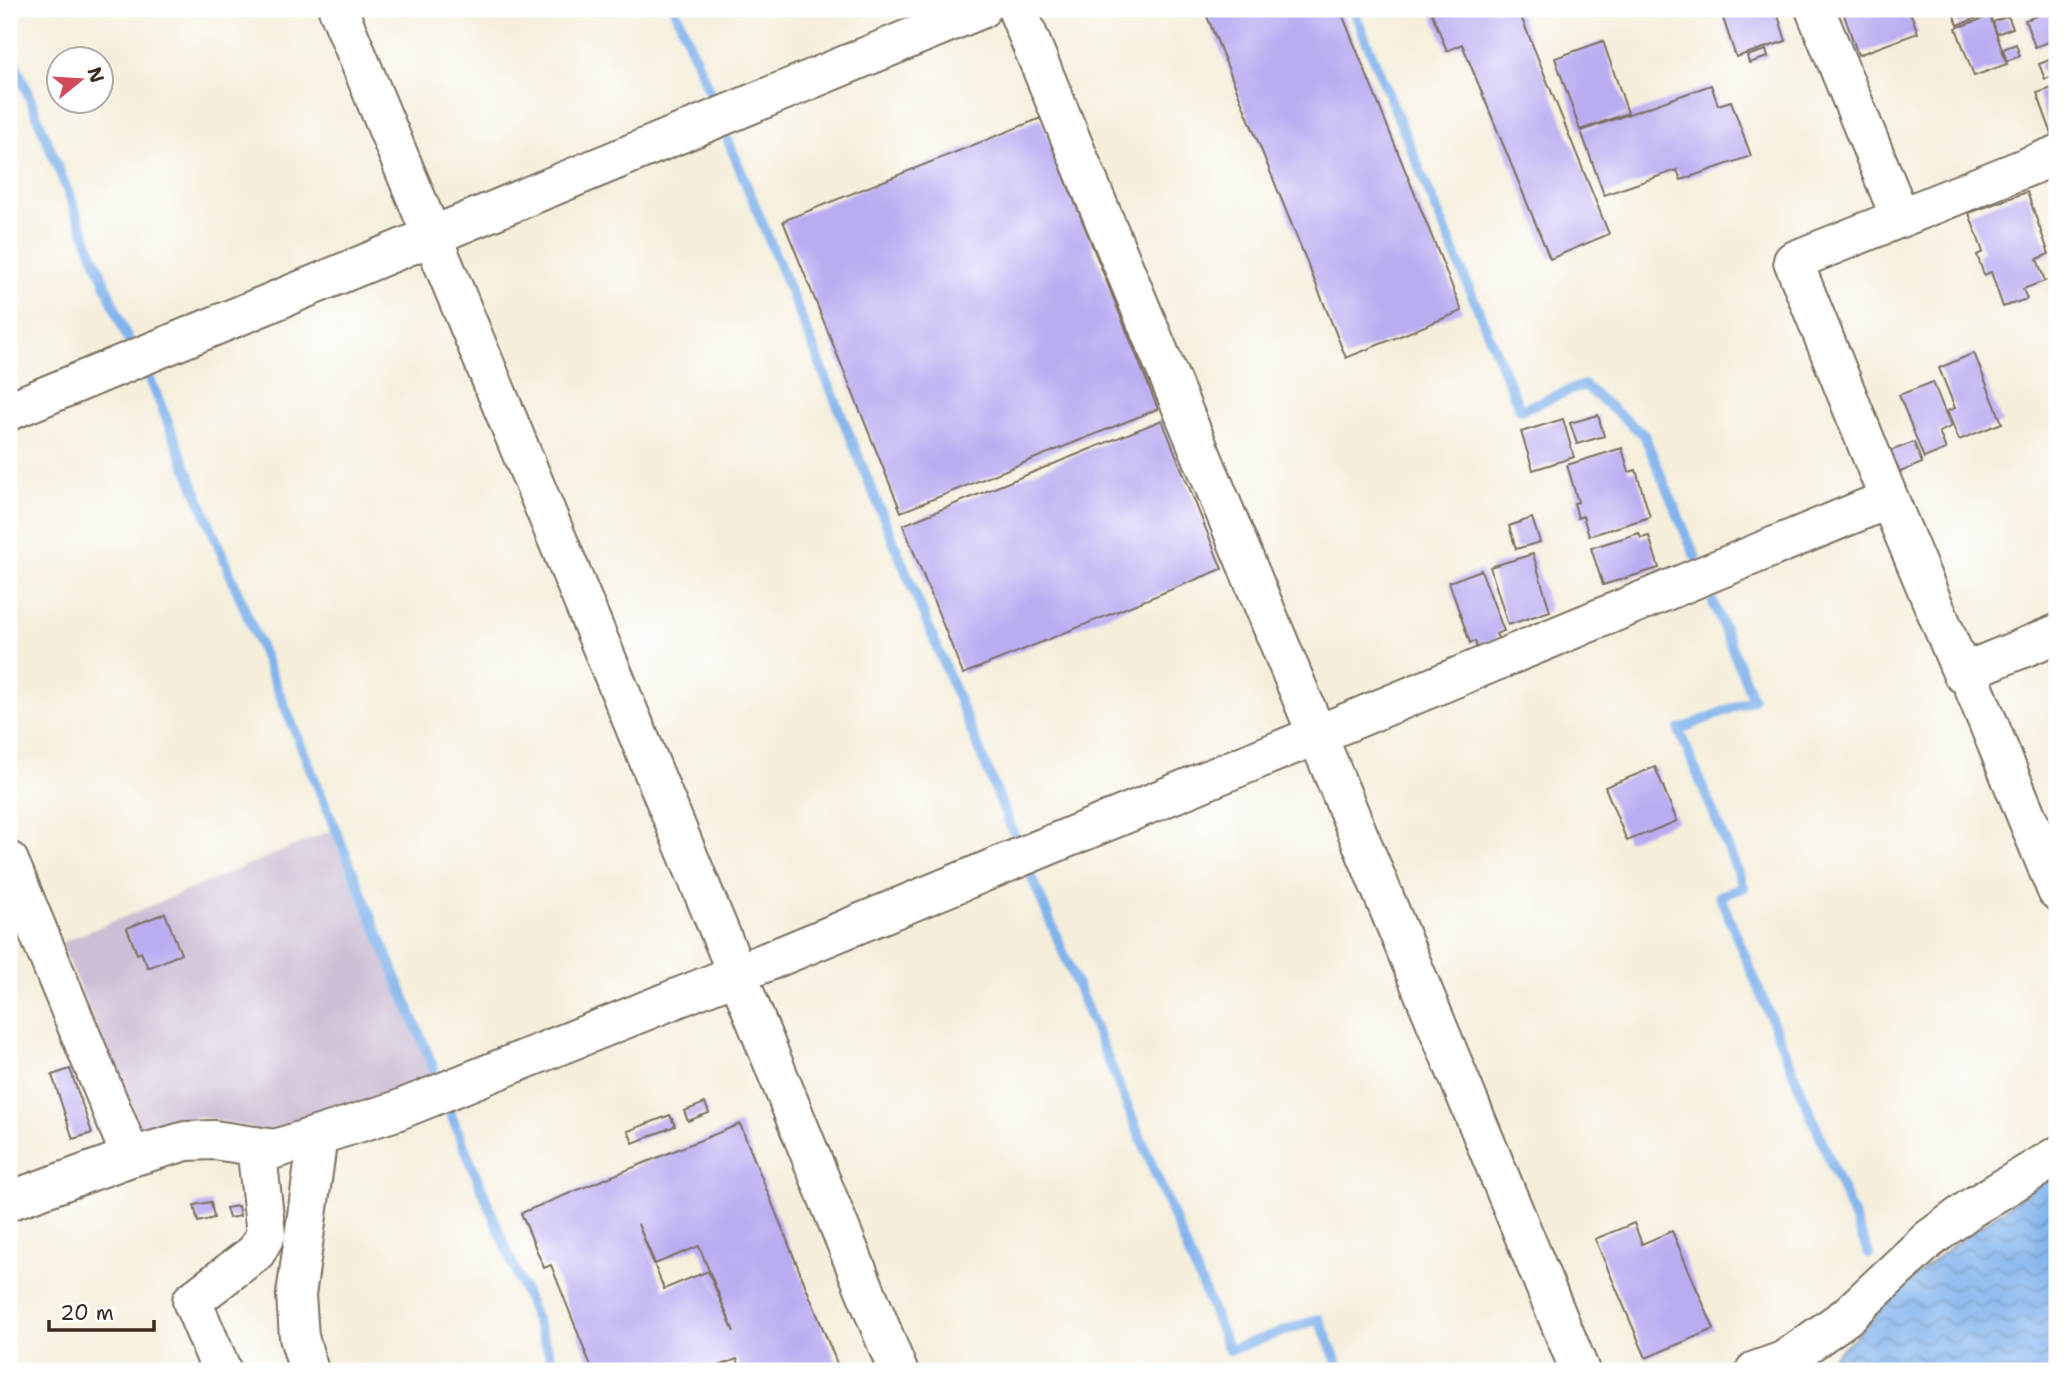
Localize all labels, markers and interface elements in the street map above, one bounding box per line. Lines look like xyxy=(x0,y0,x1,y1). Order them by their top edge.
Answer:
north arrow xyxy=(46,46,116,116)
text: N xyxy=(81,64,110,86)
scale bar xyxy=(49,1289,154,1333)
text: 20 m xyxy=(60,1299,114,1327)

